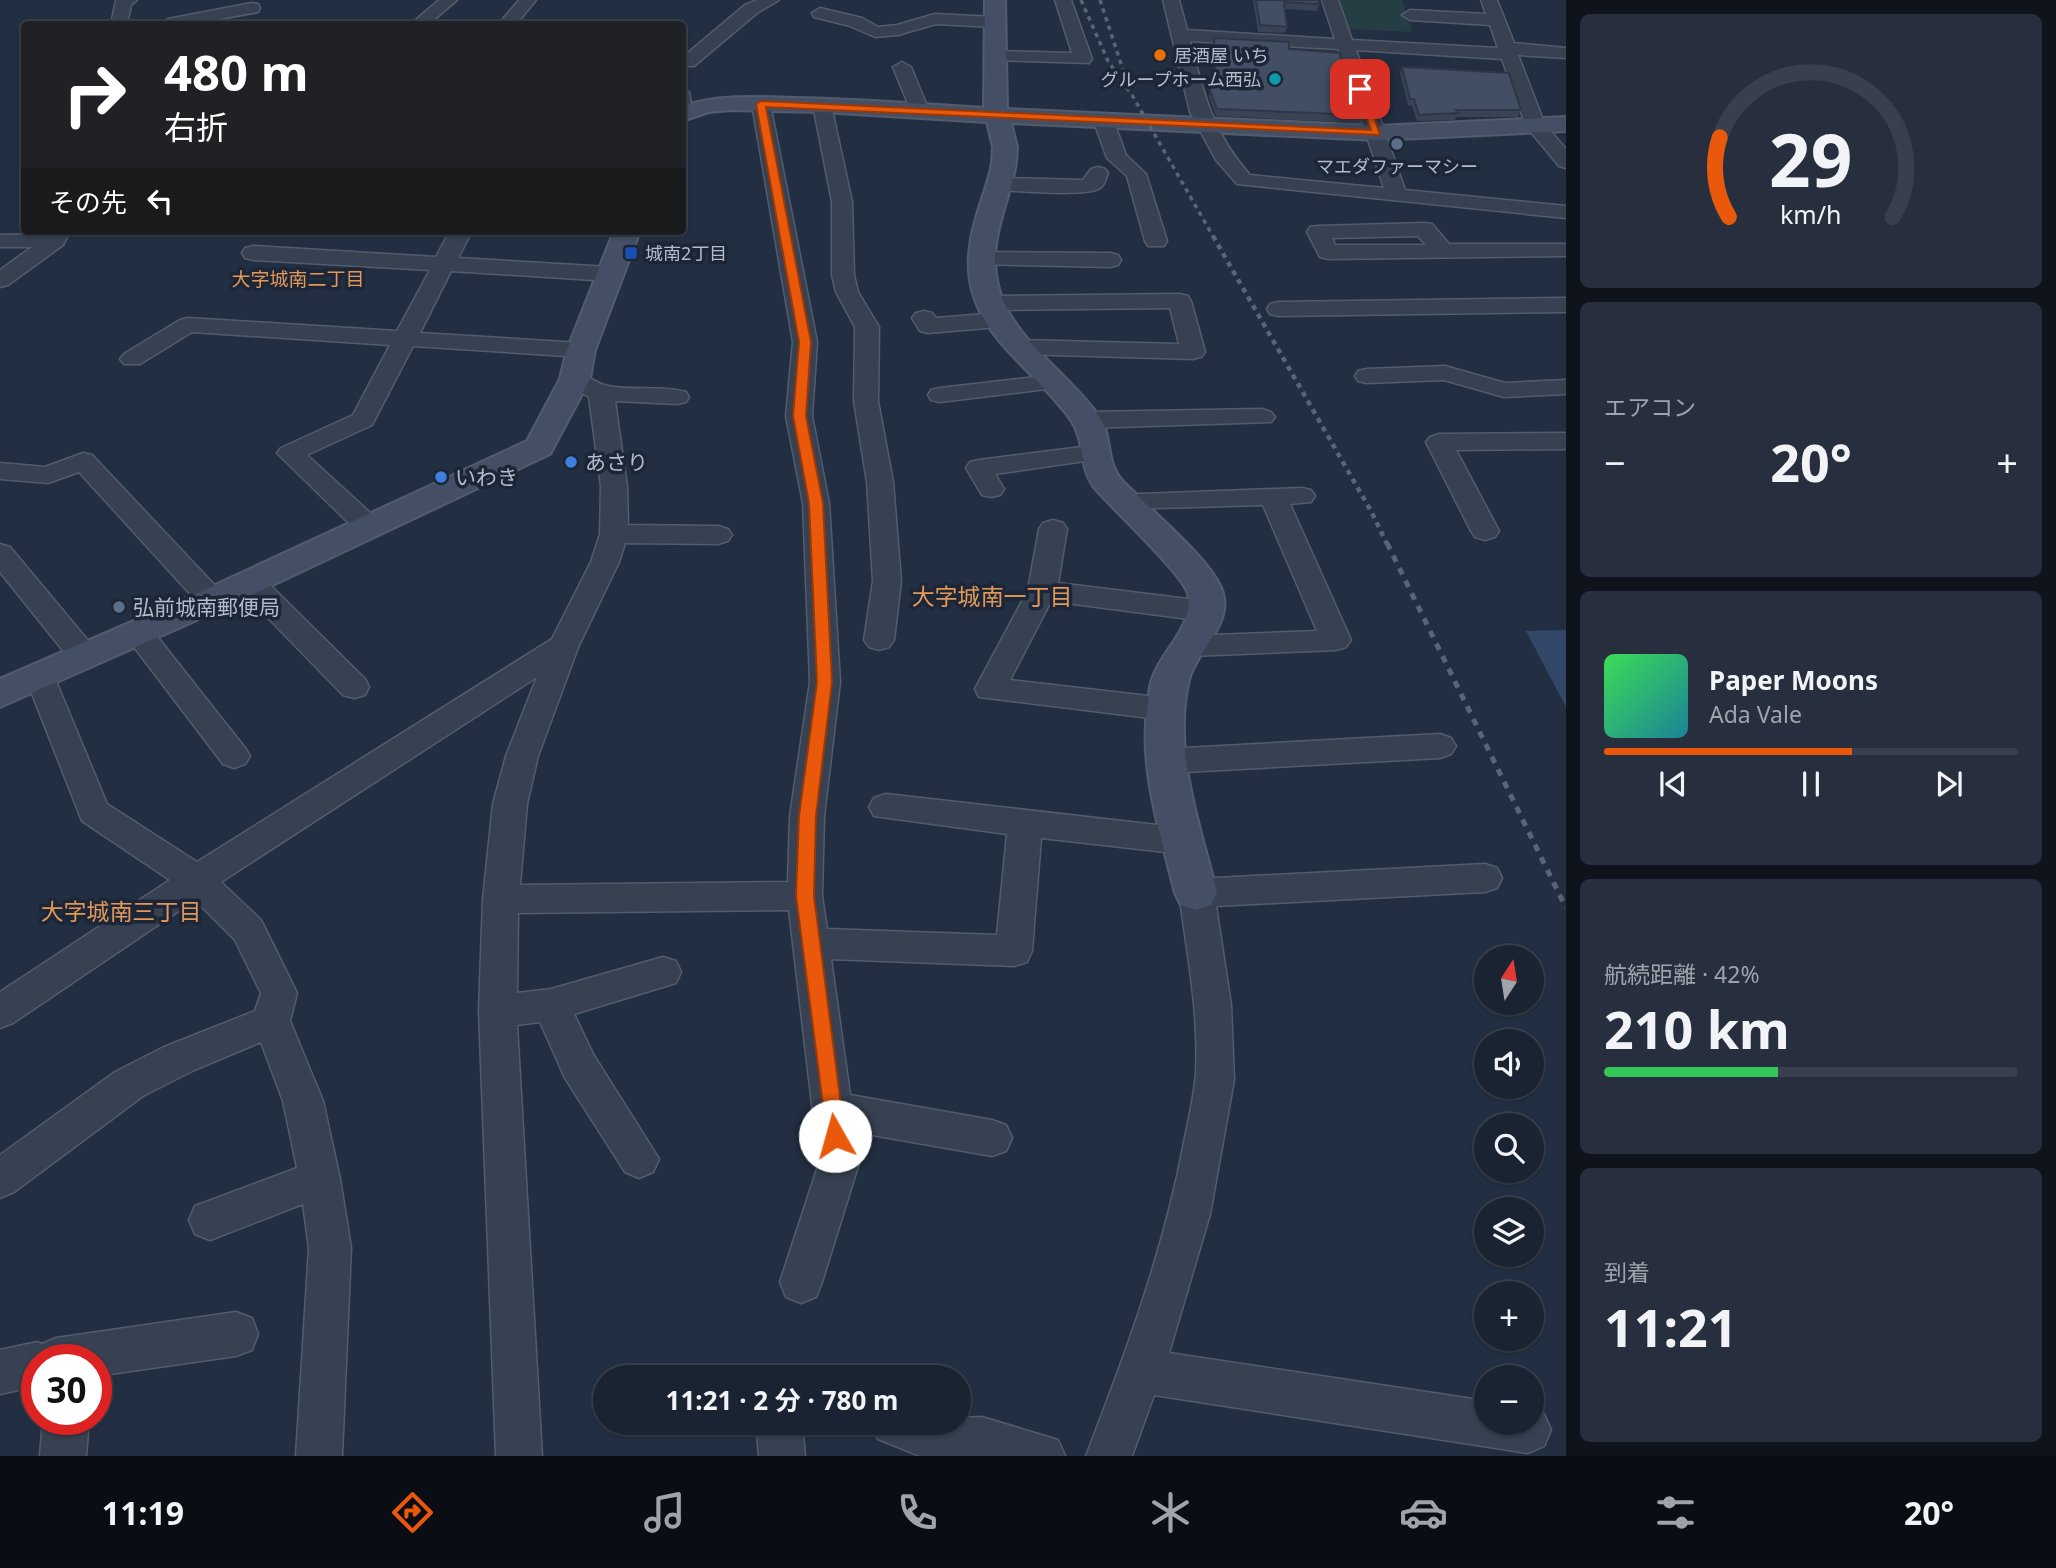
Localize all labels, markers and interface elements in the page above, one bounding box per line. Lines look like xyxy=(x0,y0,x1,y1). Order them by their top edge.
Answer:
text: 480 m xyxy=(164,39,309,105)
place label: 居酒屋 いち xyxy=(1174,43,1269,67)
marker: 居酒屋 いち xyxy=(1152,47,1168,63)
icon: right xyxy=(49,49,140,140)
pin xyxy=(1330,59,1390,119)
place label: グループホーム西弘 xyxy=(1101,67,1261,91)
icon: arrive xyxy=(1341,70,1379,108)
marker: グループホーム西弘 xyxy=(1267,71,1283,87)
text: 右折 xyxy=(164,105,228,148)
text: 29 xyxy=(1769,110,1853,209)
marker: マエダファーマシー xyxy=(1389,136,1405,152)
place label: マエダファーマシー xyxy=(1316,154,1478,178)
icon: left xyxy=(141,182,179,220)
text: その先 xyxy=(49,184,127,220)
text: km/h xyxy=(1780,197,1842,231)
place label: 城南2丁目 xyxy=(645,241,727,265)
marker: 城南2丁目 xyxy=(623,245,639,261)
district label: 大字城南二丁目 xyxy=(231,266,365,292)
text: エアコン xyxy=(1604,391,1696,423)
text: 20° xyxy=(1770,426,1852,497)
text: − xyxy=(1604,436,1626,488)
text: + xyxy=(1996,436,2018,488)
place label: あさり xyxy=(585,448,648,476)
marker: あさり xyxy=(563,454,579,470)
place label: いわき xyxy=(455,463,518,491)
marker: いわき xyxy=(433,469,449,485)
district label: 大字城南一丁目 xyxy=(912,580,1073,612)
place label: 弘前城南郵便局 xyxy=(133,593,280,621)
marker: 弘前城南郵便局 xyxy=(111,599,127,615)
text: Paper Moons xyxy=(1709,662,1878,698)
text: Ada Vale xyxy=(1709,698,1802,730)
icon: previous xyxy=(1654,765,1692,803)
icon: pause xyxy=(1792,765,1830,803)
icon: next xyxy=(1930,765,1968,803)
district label: 大字城南三丁目 xyxy=(41,895,202,927)
north arrow xyxy=(1474,945,1544,1015)
map controls xyxy=(1474,945,1544,1435)
text: 航続距離 · 42% xyxy=(1604,958,1760,990)
text: 210 km xyxy=(1604,993,1790,1064)
button: sound xyxy=(1474,1029,1544,1099)
position arrow xyxy=(798,1099,872,1173)
button: search xyxy=(1474,1113,1544,1183)
button: layers xyxy=(1474,1197,1544,1267)
text: 到着 xyxy=(1604,1256,1650,1288)
button: + xyxy=(1474,1281,1544,1351)
text: 11:21 xyxy=(1604,1291,1738,1362)
speed limit sign: 30 xyxy=(21,1344,112,1435)
button: − xyxy=(1474,1365,1544,1435)
text: 11:21 · 2 分 · 780 m xyxy=(666,1382,898,1418)
icon: directions xyxy=(388,1488,437,1537)
icon: music xyxy=(640,1488,689,1537)
icon: phone xyxy=(893,1488,942,1537)
icon: climate xyxy=(1146,1488,1195,1537)
icon: car xyxy=(1399,1488,1448,1537)
icon: filters xyxy=(1651,1488,1700,1537)
text: 11:19 xyxy=(102,1491,184,1534)
text: 20° xyxy=(1904,1491,1954,1534)

